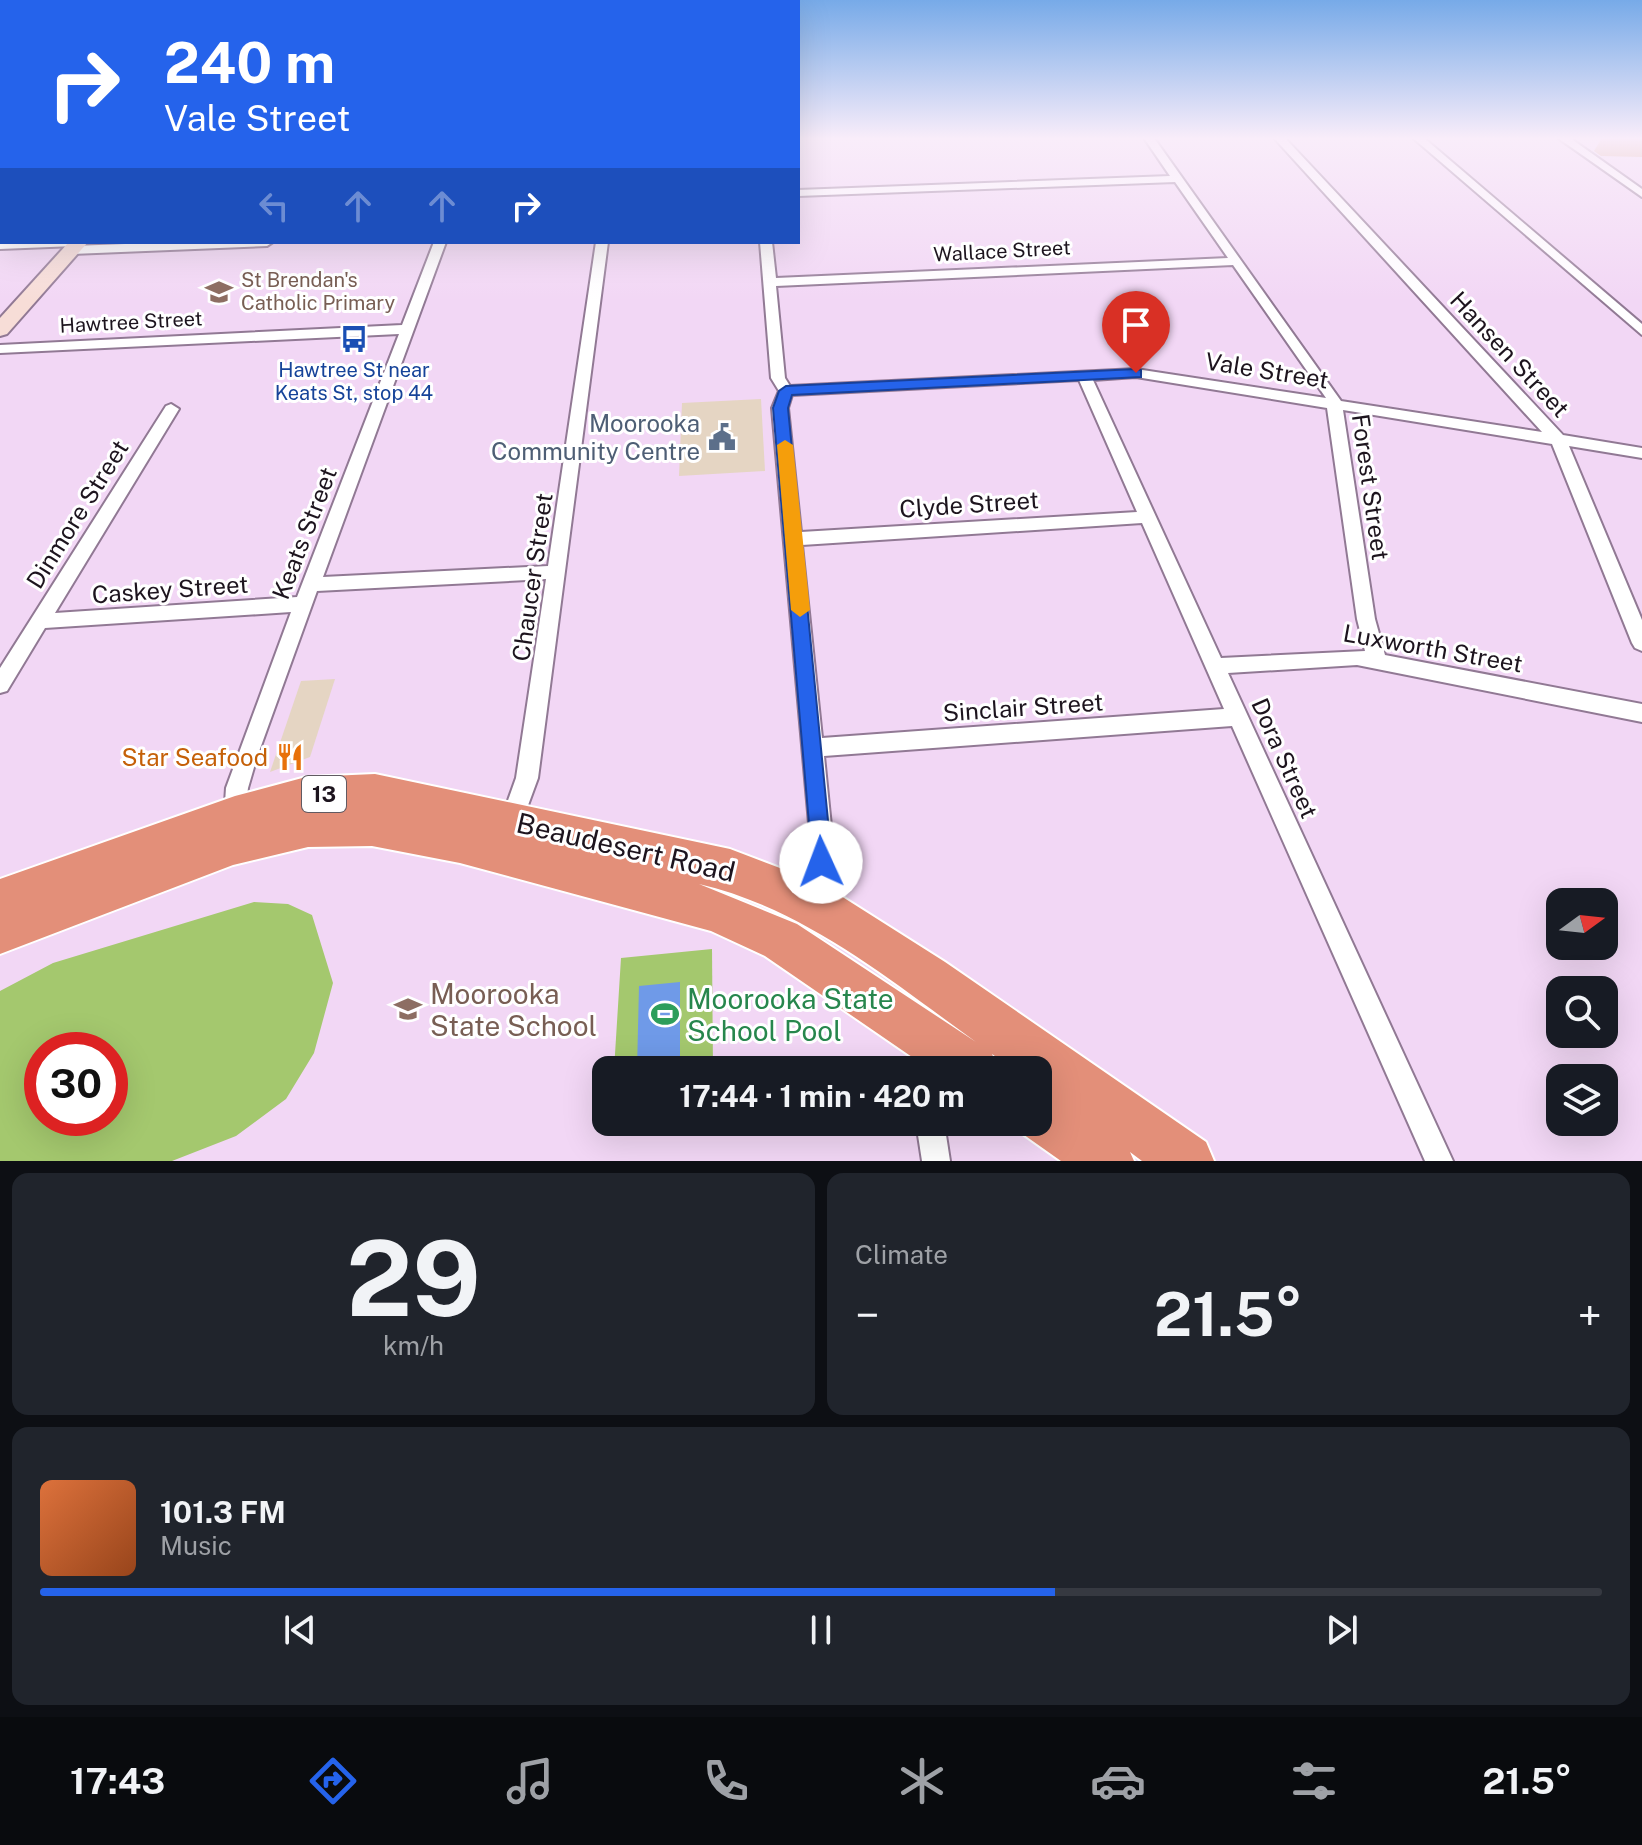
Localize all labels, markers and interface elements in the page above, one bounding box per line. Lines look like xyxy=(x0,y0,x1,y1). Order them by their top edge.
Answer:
text: 240 m xyxy=(164,30,335,96)
icon: right xyxy=(32,32,136,136)
text: Vale Street xyxy=(164,97,351,139)
icon: left xyxy=(252,184,296,228)
icon: ahead xyxy=(336,184,380,228)
icon: ahead xyxy=(420,184,464,228)
icon: right xyxy=(504,184,548,228)
street label: Wallace Street xyxy=(933,235,1071,267)
place label: St Brendan's Catholic Primary xyxy=(241,268,395,315)
school or university icon: St Brendan's Catholic Primary xyxy=(204,277,234,307)
street label: Hansen Street xyxy=(1445,286,1575,422)
pin xyxy=(1102,291,1170,373)
icon: arrive xyxy=(1114,303,1158,347)
street label: Hawtree Street xyxy=(59,306,203,338)
bus stop icon: Hawtree St near Keats St, stop 44 xyxy=(339,324,369,354)
street label: Vale Street xyxy=(1203,346,1331,394)
place label: Hawtree St near Keats St, stop 44 xyxy=(275,358,433,405)
place label: Moorooka Community Centre xyxy=(491,409,700,465)
street label: Forest Street xyxy=(1347,412,1395,562)
public building icon: Moorooka Community Centre xyxy=(707,422,737,452)
street label: Dinmore Street xyxy=(20,435,134,593)
street label: Keats Street xyxy=(266,463,342,603)
street label: Clyde Street xyxy=(898,485,1040,523)
street label: Chaucer Street xyxy=(506,491,558,663)
street label: Caskey Street xyxy=(91,570,249,608)
street label: Luxworth Street xyxy=(1341,618,1525,678)
street label: Sinclair Street xyxy=(942,687,1104,727)
street label: Dora Street xyxy=(1246,694,1324,822)
restaurant icon: Star Seafood xyxy=(275,742,305,772)
place label: Star Seafood xyxy=(121,743,268,771)
road number: 13 xyxy=(302,776,346,812)
street label: Beaudesert Road xyxy=(513,806,739,888)
position arrow xyxy=(779,820,863,904)
north arrow xyxy=(1546,888,1618,960)
map controls xyxy=(1546,888,1618,1136)
button: search xyxy=(1546,976,1618,1048)
place label: Moorooka State School xyxy=(430,977,597,1042)
place label: Moorooka State School Pool xyxy=(687,982,894,1047)
school or university icon: Moorooka State School xyxy=(393,994,423,1024)
sports icon: Moorooka State School Pool xyxy=(650,999,680,1029)
speed limit sign: 30 xyxy=(24,1032,128,1136)
button: layers xyxy=(1546,1064,1618,1136)
text: 17:44 · 1 min · 420 m xyxy=(679,1078,965,1114)
text: 29 xyxy=(346,1217,481,1339)
text: Climate xyxy=(855,1239,948,1270)
text: 21.5° xyxy=(1154,1279,1303,1350)
text: − xyxy=(855,1289,879,1341)
text: + xyxy=(1578,1289,1602,1341)
text: km/h xyxy=(383,1330,444,1361)
text: 101.3 FM xyxy=(160,1494,286,1530)
text: Music xyxy=(160,1530,232,1561)
icon: previous xyxy=(278,1608,322,1652)
icon: pause xyxy=(799,1608,843,1652)
icon: next xyxy=(1320,1608,1364,1652)
icon: directions xyxy=(305,1753,361,1809)
icon: music xyxy=(502,1753,558,1809)
icon: phone xyxy=(698,1753,754,1809)
icon: climate xyxy=(894,1753,950,1809)
icon: car xyxy=(1090,1753,1146,1809)
icon: filters xyxy=(1286,1753,1342,1809)
text: 17:43 xyxy=(70,1760,165,1802)
text: 21.5° xyxy=(1483,1760,1572,1802)

